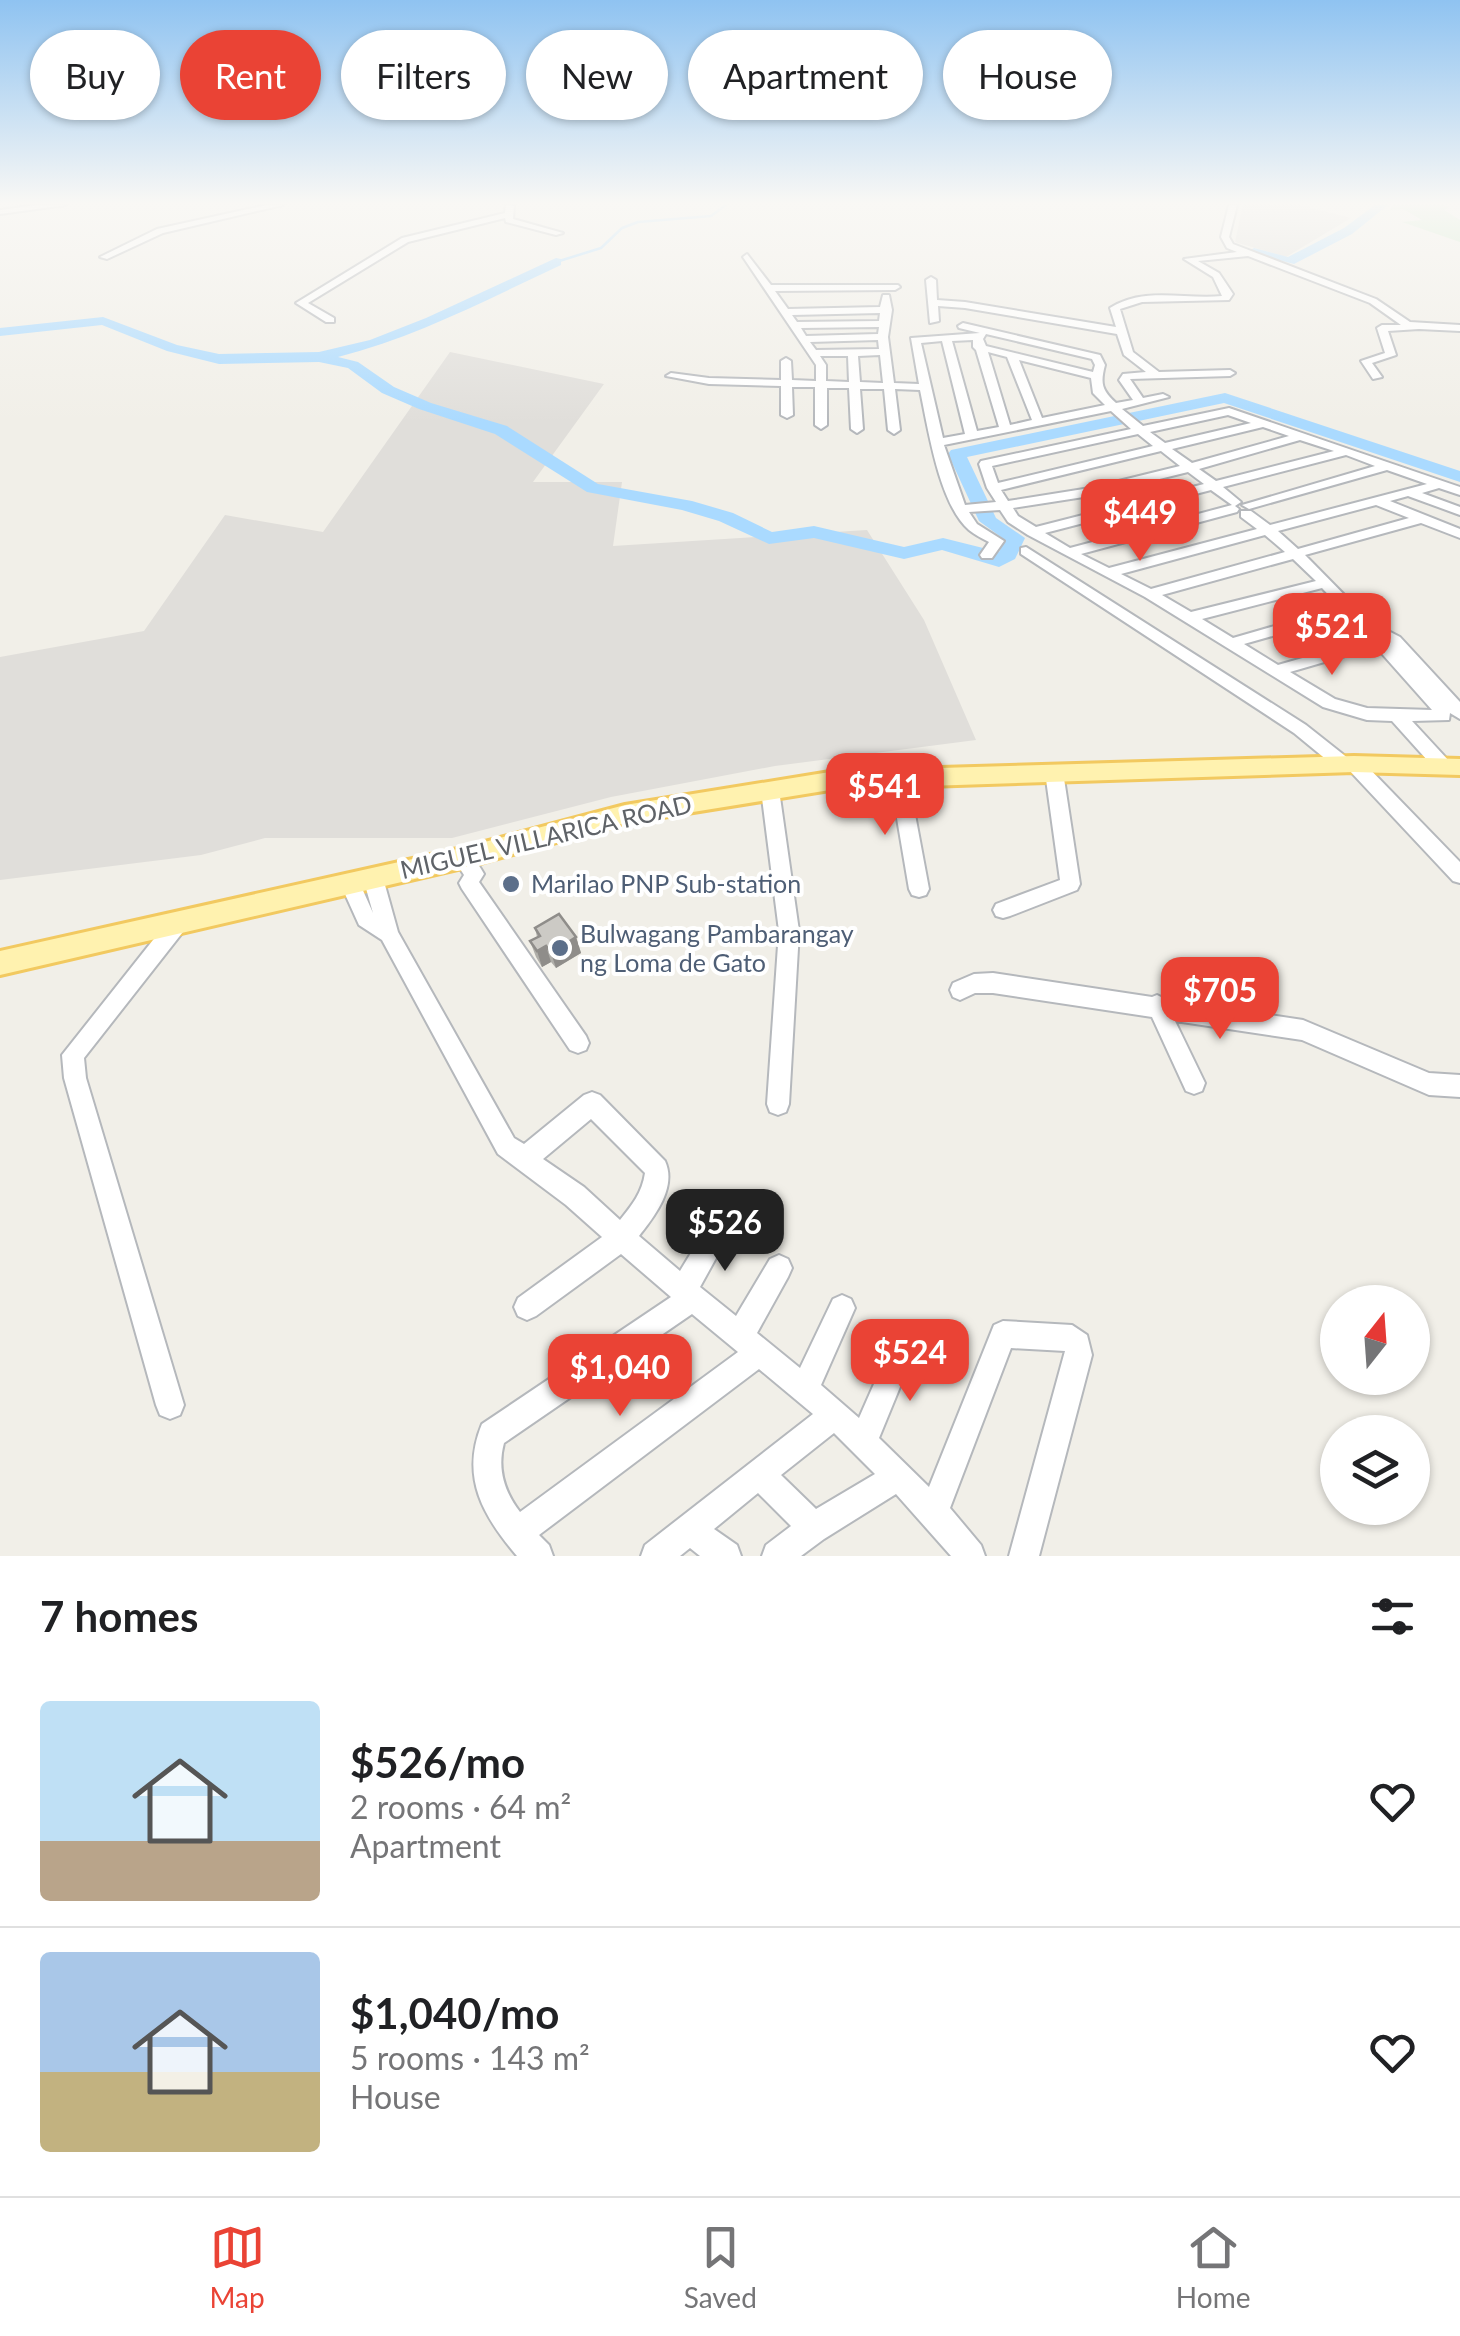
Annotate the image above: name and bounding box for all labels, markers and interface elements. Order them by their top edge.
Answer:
chip: Buy [30,30,160,120]
chip: Rent [180,30,321,120]
chip: Filters [341,30,506,120]
chip: New [526,30,668,120]
chip: Apartment [688,30,923,120]
chip: House [943,30,1112,120]
pin: $449 [1081,479,1199,564]
text: $449 [1103,492,1177,531]
pin: $521 [1273,593,1391,678]
text: $521 [1295,606,1369,645]
pin: $541 [826,753,944,838]
text: $541 [848,766,922,805]
street label: MIGUEL VILLARICA ROAD [397,788,694,884]
place label: Marilao PNP Sub-station [531,868,801,898]
marker: Marilao PNP Sub-station [500,873,522,895]
place label: Bulwagang Pambarangay ng Loma de Gato [580,918,854,977]
marker: Bulwagang Pambarangay ng Loma de Gato [549,937,571,959]
pin: $705 [1161,957,1279,1042]
text: $705 [1183,970,1257,1009]
pin: $526 [666,1189,784,1274]
text: $526 [688,1202,762,1241]
north arrow [1320,1285,1430,1395]
map controls [1320,1285,1430,1525]
pin: $524 [851,1319,969,1404]
text: $524 [873,1332,947,1371]
pin: $1,040 [539,1334,701,1419]
text: $1,040 [570,1347,670,1386]
button: layers [1320,1415,1430,1525]
icon: filters [1365,1589,1420,1644]
text: 7 homes [40,1591,198,1641]
text: $526/mo [350,1737,525,1787]
icon: home [120,1741,240,1861]
icon: heart [1365,1774,1420,1829]
text: 2 rooms · 64 m² [350,1787,571,1826]
text: Apartment [350,1826,501,1865]
text: $1,040/mo [350,1988,559,2038]
icon: home [120,1992,240,2112]
icon: heart [1365,2025,1420,2080]
text: 5 rooms · 143 m² [350,2038,590,2077]
text: House [350,2077,441,2116]
tab: Map [210,2220,265,2314]
tab: Saved [684,2220,757,2314]
tab: Home [1176,2220,1250,2314]

